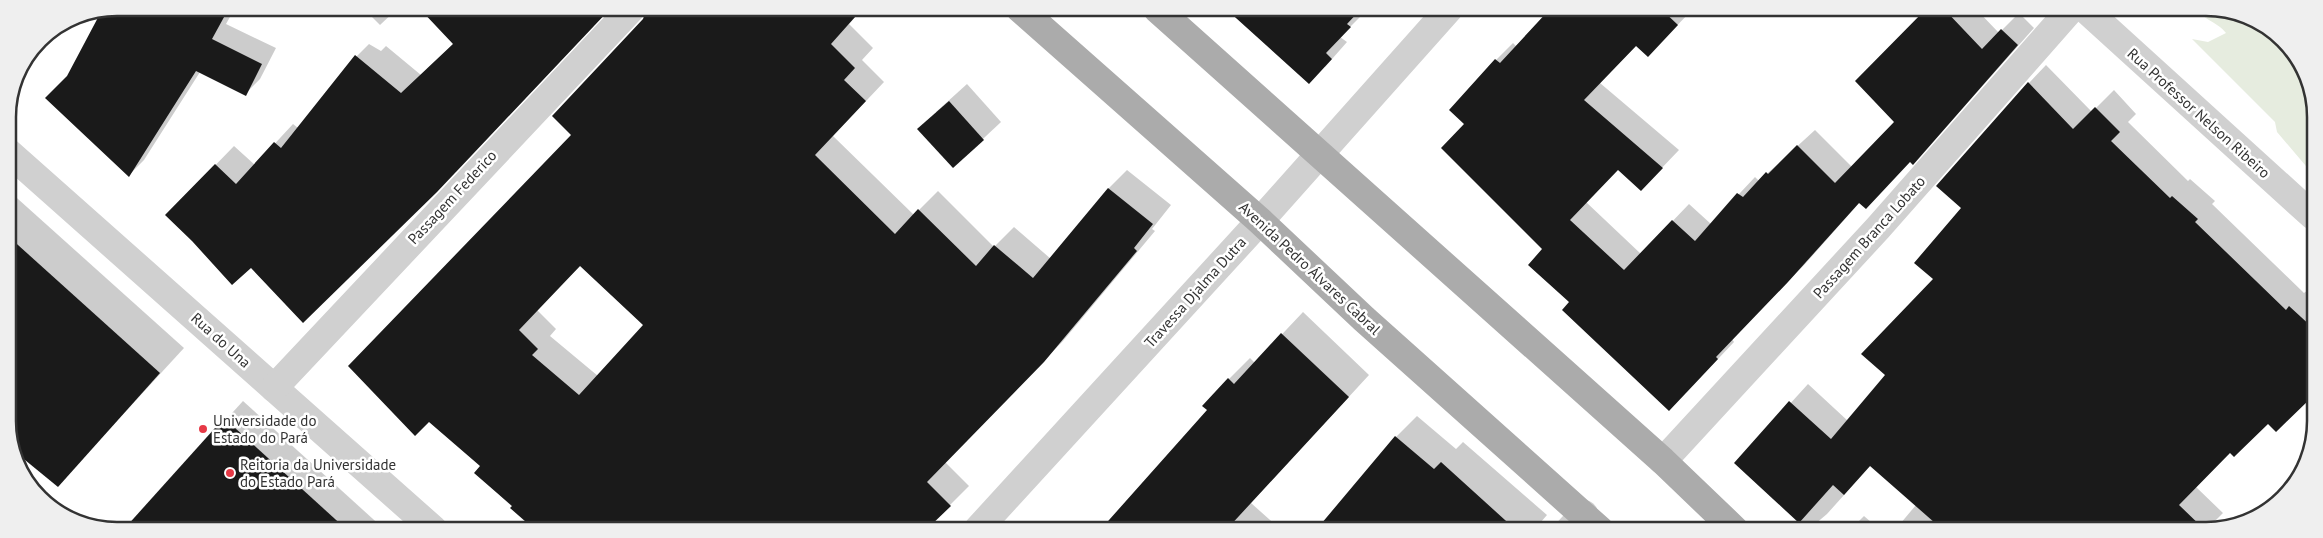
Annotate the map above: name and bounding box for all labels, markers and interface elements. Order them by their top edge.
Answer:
street label: Rua Professor Nelson Ribeiro [2124,44,2274,182]
street label: Passagem Federico [403,146,501,248]
street label: Passagem Branca Lobato [1809,172,1929,302]
street label: Avenida Pedro Álvares Cabral [1235,197,1385,339]
street label: Travessa Djalma Dutra [1140,233,1250,351]
street label: Rua do Una [187,308,255,372]
place label: Universidade do Estado do Pará [213,411,316,447]
marker: Universidade do Estado do Pará [197,423,209,435]
place label: Reitoria da Universidade do Estado Pará [240,455,396,491]
marker: Reitoria da Universidade do Estado Pará [224,467,236,479]

